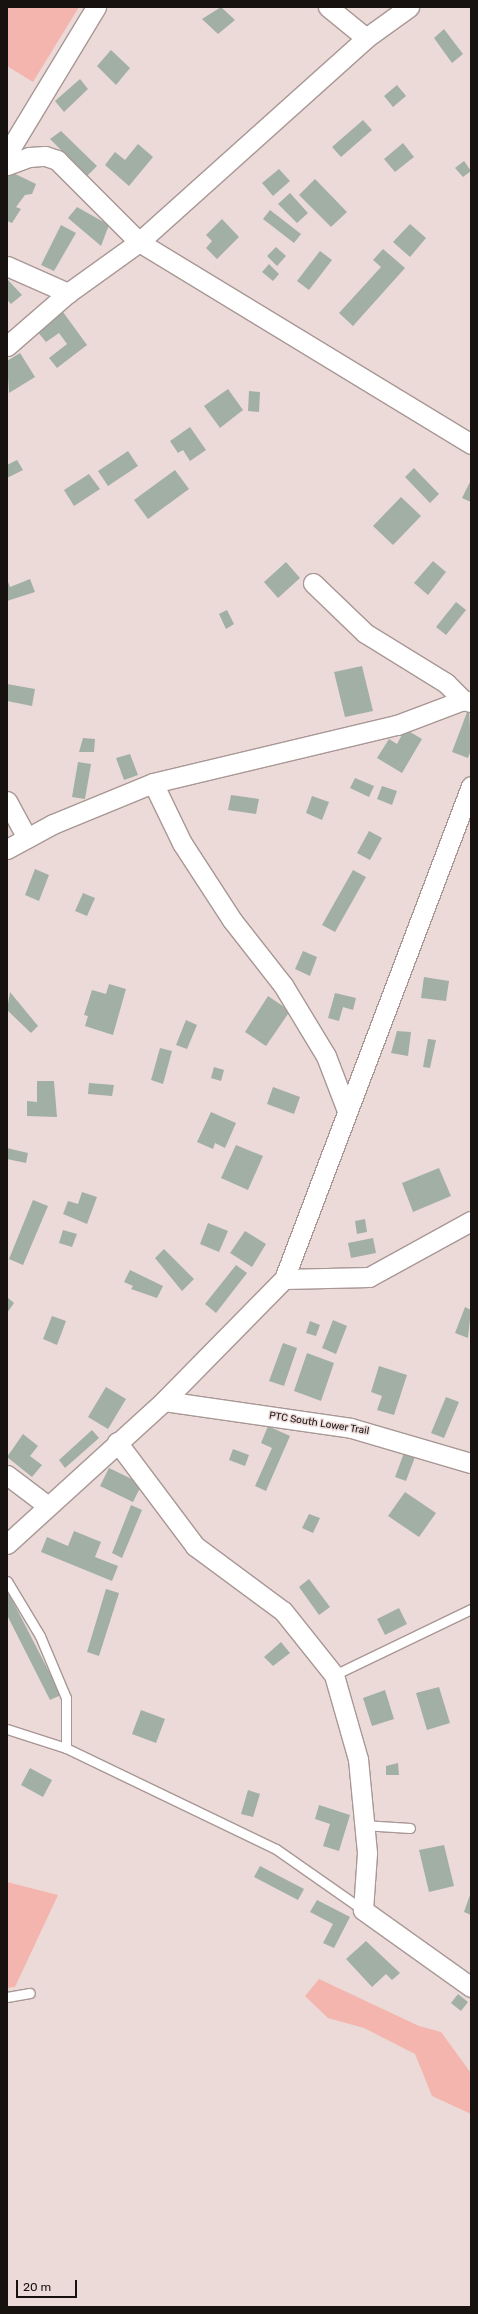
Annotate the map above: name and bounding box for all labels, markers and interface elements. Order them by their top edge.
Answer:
street label: PTC South Lower Trail [268,1410,370,1438]
scale bar [18,2272,79,2298]
text: 20 m [23,2280,51,2294]

